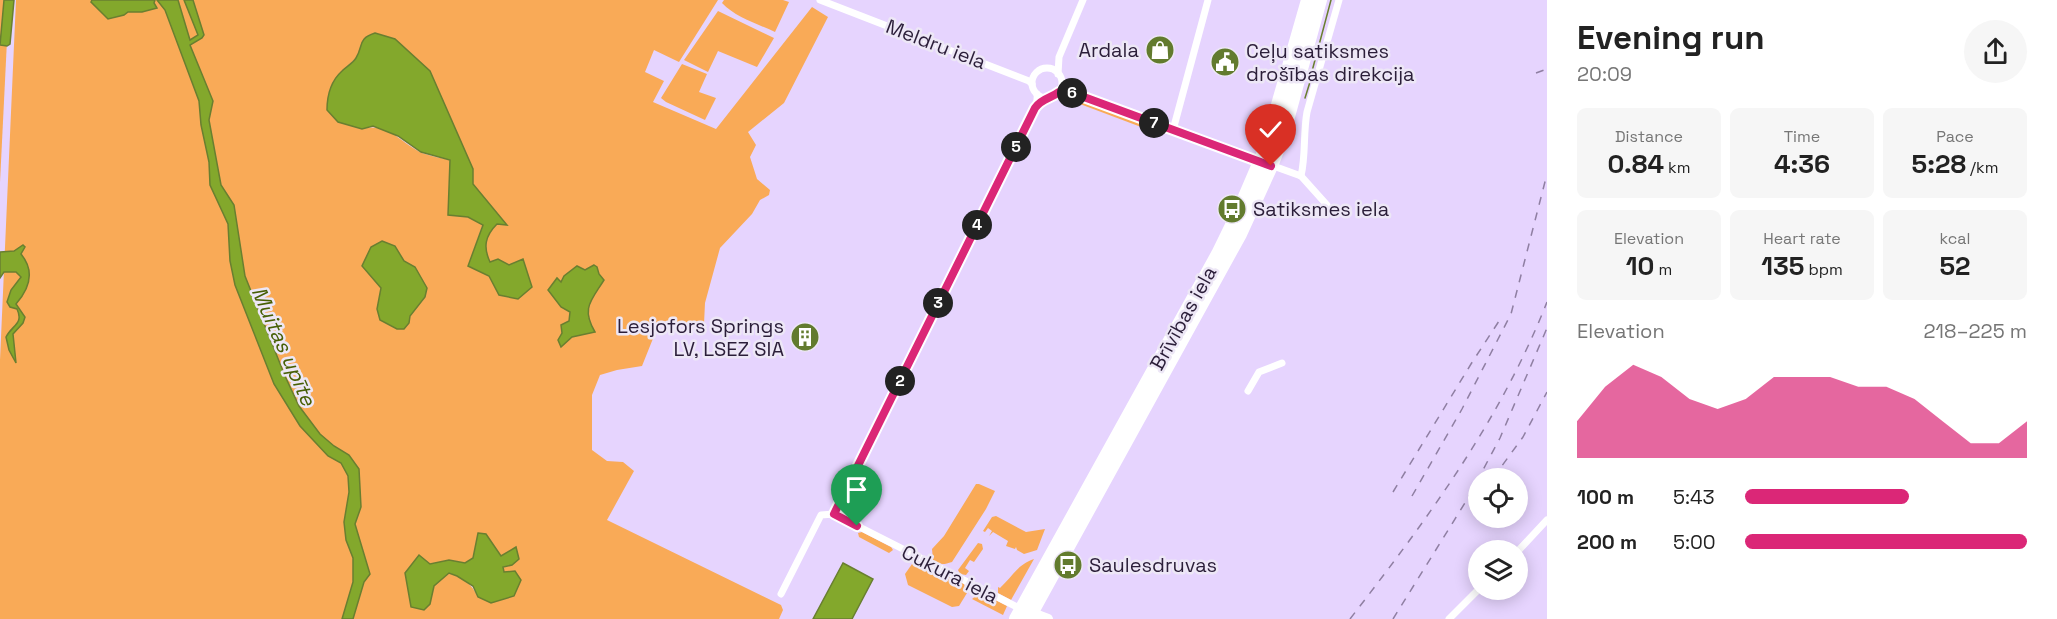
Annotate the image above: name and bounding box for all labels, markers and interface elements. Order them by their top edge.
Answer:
street label: Meldru iela [882,13,990,75]
text: Evening run [1577,17,1765,59]
button: share [1964,20,2027,83]
shop icon: Ardala [1144,34,1176,66]
place label: Ardala [1078,37,1139,63]
place label: Ceļu satiksmes drošības direkcija [1246,38,1415,87]
public building icon: Ceļu satiksmes drošības direkcija [1209,46,1241,78]
text: 20:09 [1577,61,1632,87]
pin: 6 [1057,78,1087,108]
text: 6 [1067,82,1077,103]
pin [1245,104,1296,166]
pin: 7 [1139,108,1169,138]
text: 7 [1150,112,1158,133]
icon: check [1254,113,1287,146]
text: Distance [1615,126,1683,147]
text: Time [1784,126,1820,147]
text: Pace [1936,126,1974,147]
pin: 5 [1001,132,1031,162]
text: 5 [1011,136,1021,157]
text: 0.84 [1608,147,1664,181]
text: 4:36 [1774,147,1830,181]
text: 5:28 [1912,147,1966,181]
text: km [1664,157,1690,178]
text: /km [1966,157,1998,178]
bus stop icon: Satiksmes iela [1216,193,1248,225]
place label: Satiksmes iela [1253,196,1389,222]
pin: 4 [962,210,992,240]
text: 4 [972,214,982,235]
text: Elevation [1614,228,1684,249]
text: Heart rate [1763,228,1841,249]
text: kcal [1940,228,1970,249]
text: 10 [1626,249,1654,283]
text: 135 [1761,249,1804,283]
text: 52 [1940,249,1970,283]
text: m [1654,259,1672,280]
text: bpm [1804,259,1843,280]
street label: Brīvības iela [1144,261,1222,375]
water label: Muitas upīte [246,282,323,411]
pin: 3 [923,288,953,318]
text: 3 [933,292,943,313]
place label: Lesjofors Springs LV, LSEZ SIA [617,313,784,362]
text: Elevation [1577,318,1665,344]
text: 218–225 m [1924,318,2027,344]
building icon: Lesjofors Springs LV, LSEZ SIA [789,321,821,353]
pin: 2 [885,366,915,396]
text: 2 [895,370,905,391]
pin [831,464,882,526]
map controls [1468,468,1528,600]
button: locate [1468,468,1528,528]
icon: arrive [840,473,873,506]
text: 100 m [1577,484,1634,510]
text: 5:43 [1673,484,1715,510]
text: 200 m [1577,529,1637,555]
text: 5:00 [1673,529,1716,555]
street label: Cukura iela [897,539,1003,609]
button: layers [1468,540,1528,600]
bus stop icon: Saulesdruvas [1052,549,1084,581]
place label: Saulesdruvas [1089,552,1217,578]

